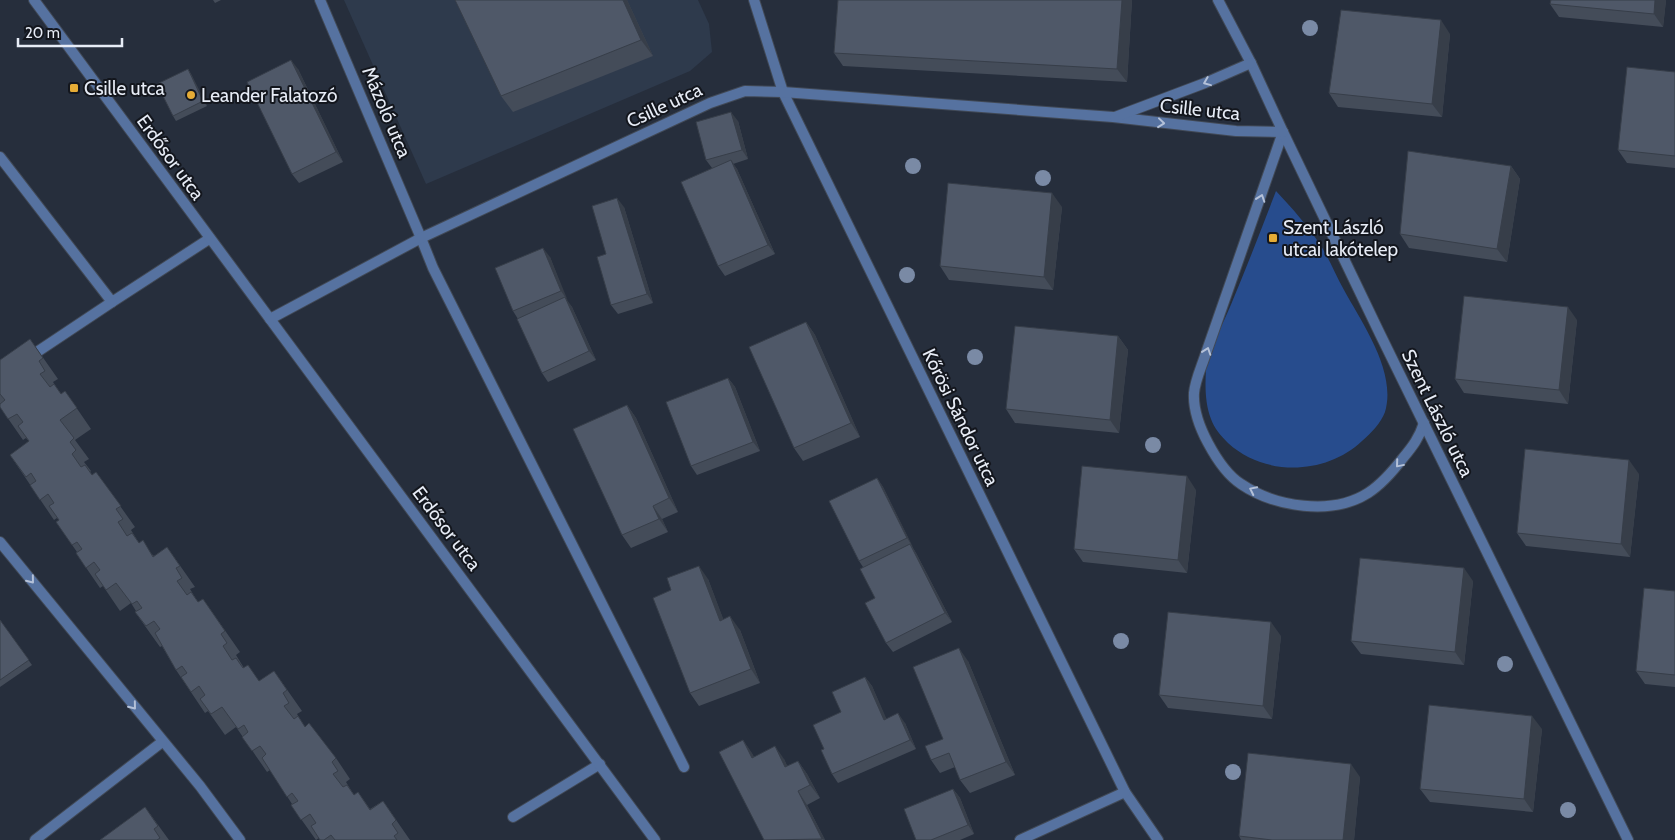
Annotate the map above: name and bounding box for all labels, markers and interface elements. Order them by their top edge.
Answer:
scale bar [18,15,121,47]
text: 20 m [25,24,60,42]
street label: Mázoló utca [357,63,416,161]
one-way arrow [1203,76,1211,86]
place label: Csille utca [84,77,165,100]
street label: Csille utca [623,78,706,133]
marker: Csille utca [68,82,80,94]
place label: Leander Falatozó [201,84,338,107]
marker: Leander Falatozó [185,89,197,101]
street label: Csille utca [1159,94,1241,125]
street label: Erdősor utca [132,110,209,204]
one-way arrow [1158,117,1166,128]
one-way arrow [1255,194,1265,203]
place label: Szent László utcai lakótelep [1283,216,1398,261]
marker: Szent László utcai lakótelep [1267,232,1279,244]
street label: Kőrösi Sándor utca [917,345,1004,490]
street label: Szent László utca [1397,346,1478,481]
one-way arrow [1201,347,1211,356]
one-way arrow [1395,458,1404,467]
street label: Erdősor utca [407,482,486,575]
one-way arrow [1249,486,1258,496]
one-way arrow [25,574,34,583]
one-way arrow [128,700,136,709]

